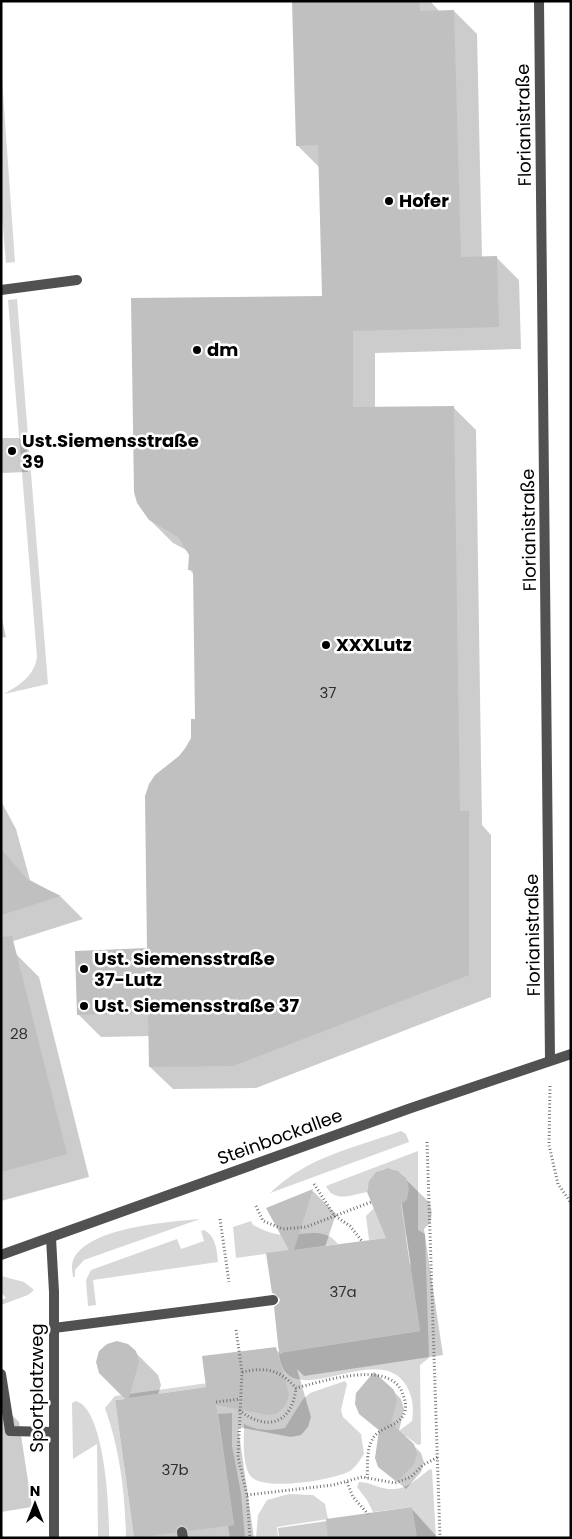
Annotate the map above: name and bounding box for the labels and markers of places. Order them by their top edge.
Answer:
place label: Hofer [399,188,449,213]
marker: Hofer [383,195,395,207]
place label: dm [207,337,238,362]
marker: dm [191,344,203,356]
place label: Ust.Siemensstraße 39 [22,428,199,474]
marker: Ust.Siemensstraße 39 [6,445,18,457]
place label: XXXLutz [336,632,412,657]
marker: XXXLutz [320,639,332,651]
place label: Ust. Siemensstraße 37-Lutz [94,946,275,992]
marker: Ust. Siemensstraße 37-Lutz [78,963,90,975]
place label: Ust. Siemensstraße 37 [94,993,299,1018]
marker: Ust. Siemensstraße 37 [78,1000,90,1012]

